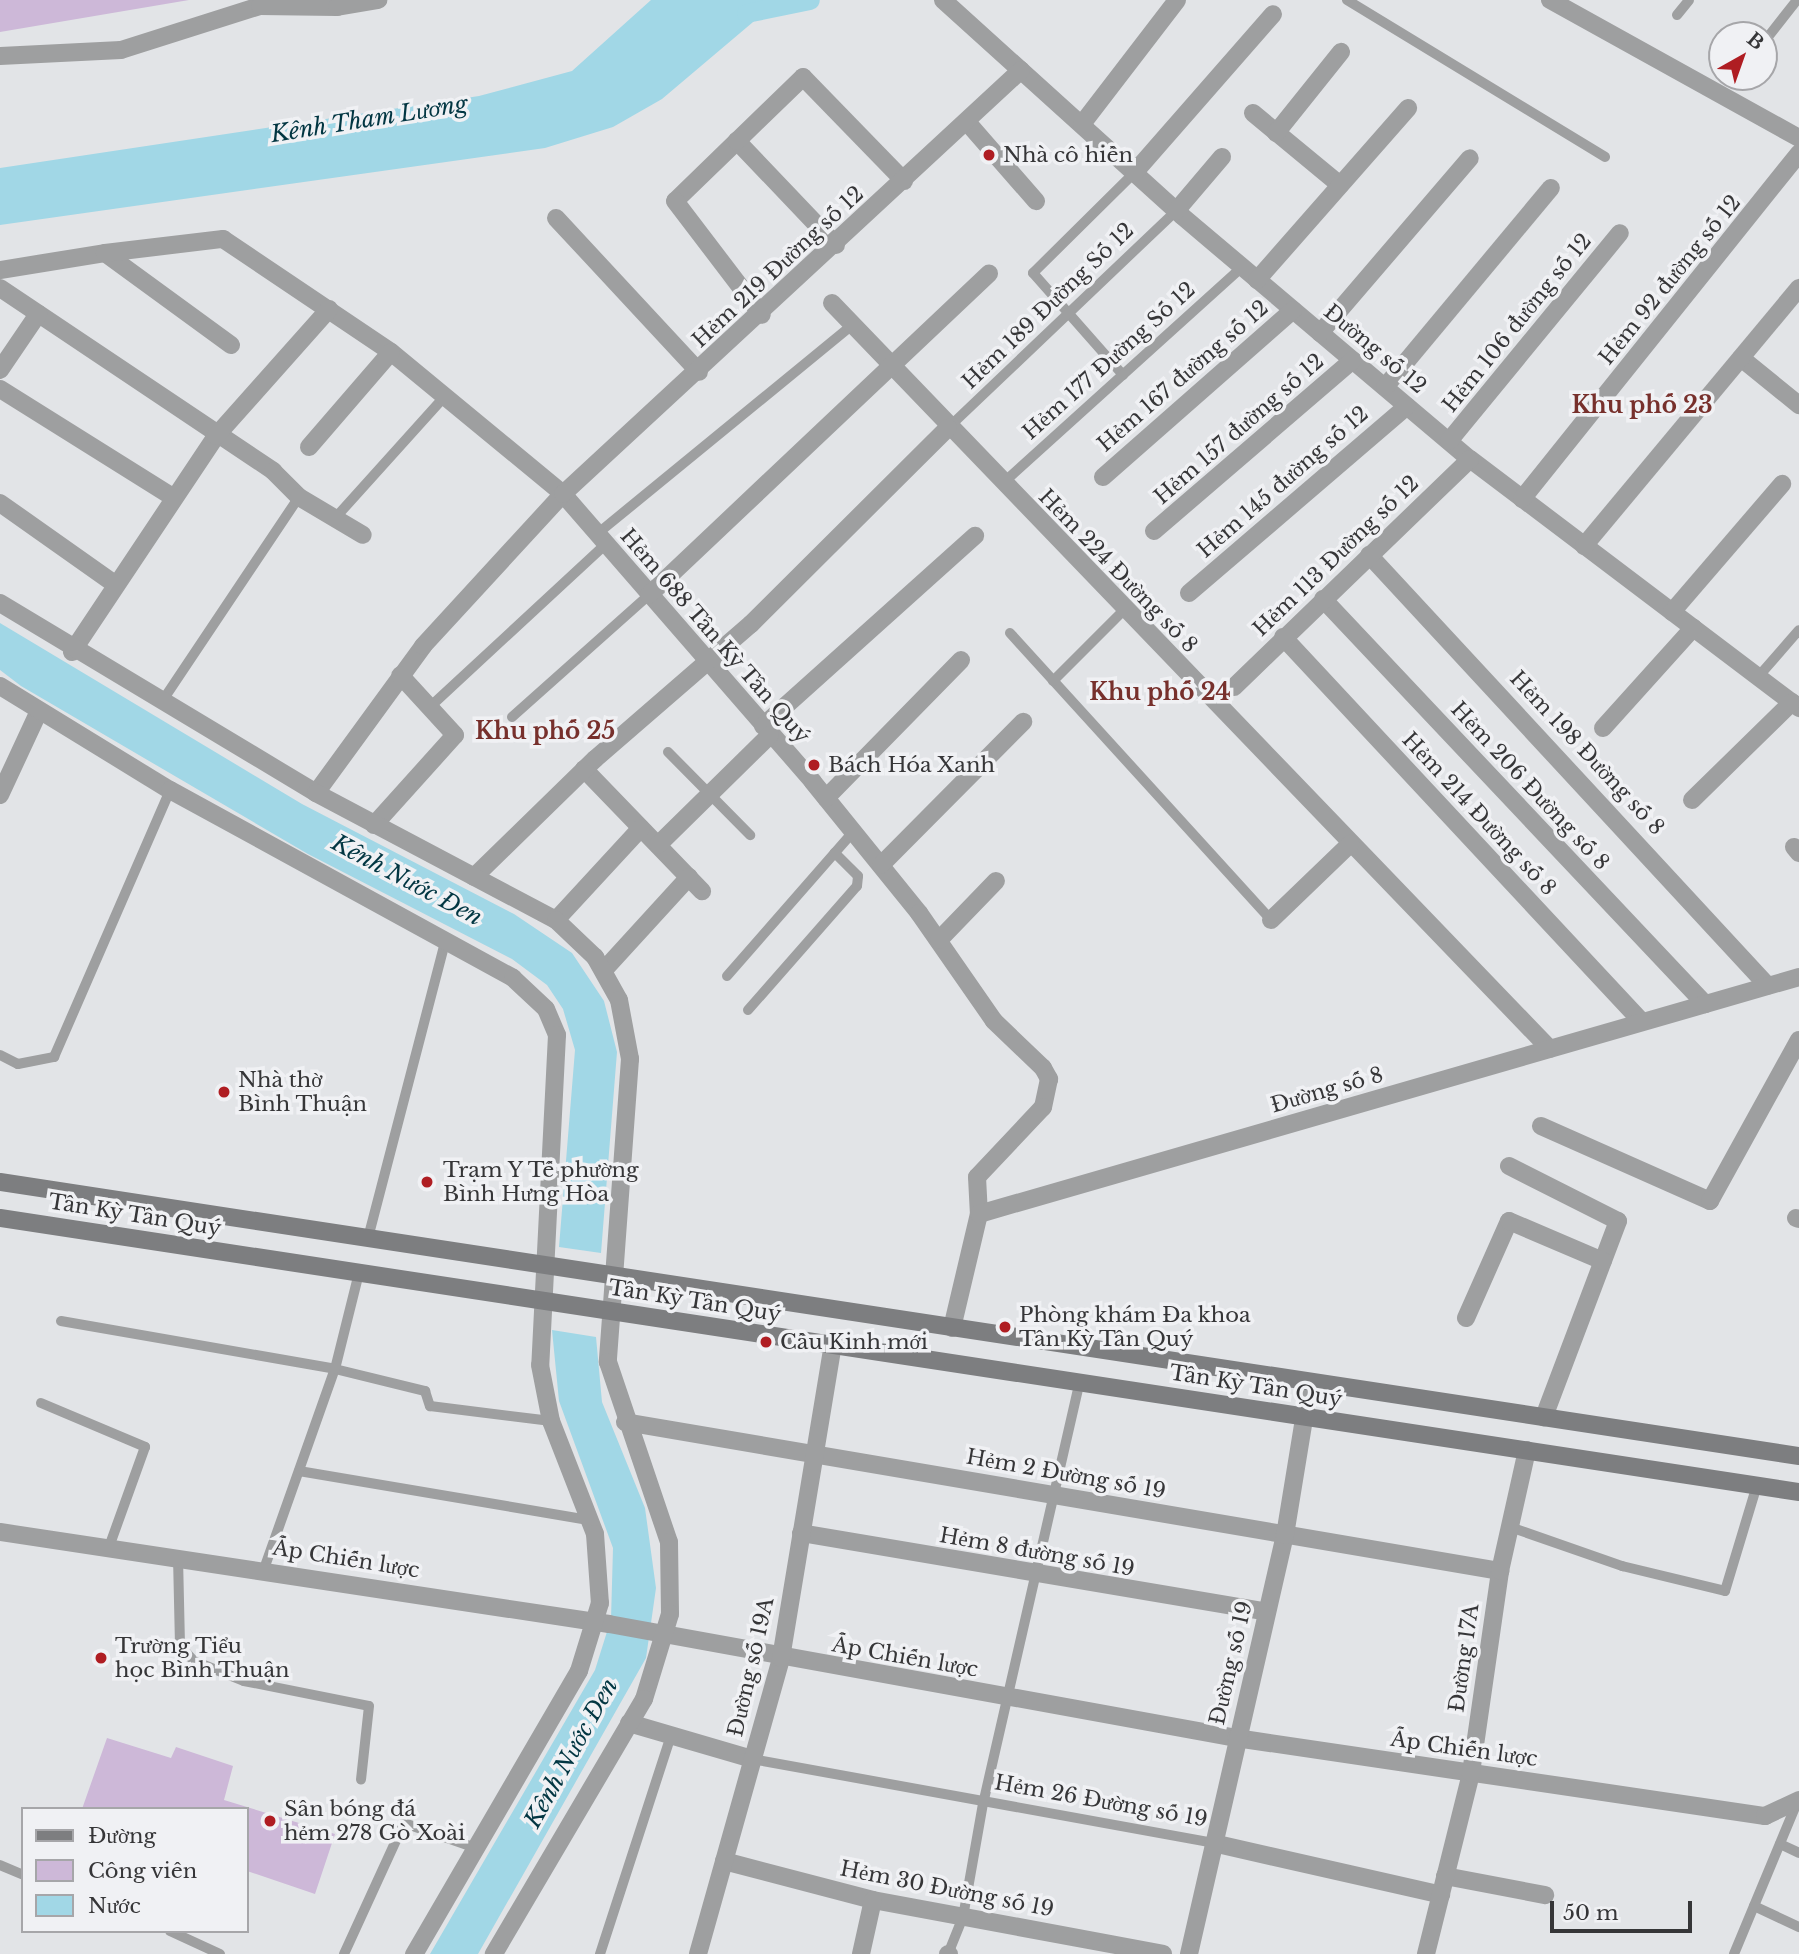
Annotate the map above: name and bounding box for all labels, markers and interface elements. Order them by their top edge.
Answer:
north arrow [1708,21,1778,91]
text: B [1742,27,1769,55]
water label: Kênh Tham Lương [268,90,470,148]
place label: Nhà cô hiền [1003,142,1133,168]
marker: Nhà cô hiền [981,147,997,163]
street label: Hẻm 219 Đường số 12 [687,181,869,353]
street label: Hẻm 92 đường số 12 [1594,190,1746,370]
street label: Hẻm 189 Đường Số 12 [957,218,1139,394]
street label: Hẻm 106 đường số 12 [1437,229,1597,417]
street label: Hẻm 177 Đường Số 12 [1018,277,1200,445]
street label: Hẻm 167 đường số 12 [1092,295,1274,457]
street label: Đường số 12 [1319,299,1431,399]
street label: Hẻm 157 đường số 12 [1149,348,1329,510]
district label: Khu phố 23 [1571,391,1713,419]
street label: Hẻm 145 đường số 12 [1192,401,1374,563]
street label: Hẻm 113 Đường số 12 [1248,470,1424,642]
street label: Hẻm 224 Đường số 8 [1033,484,1203,658]
street label: Hẻm 688 Tân Kỳ Tân Quý [614,523,816,749]
street label: Hẻm 198 Đường số 8 [1504,666,1670,840]
district label: Khu phố 24 [1089,678,1231,706]
street label: Hẻm 206 Đường số 8 [1445,697,1615,875]
district label: Khu phố 25 [475,717,615,745]
street label: Hẻm 214 Đường số 8 [1397,727,1561,901]
place label: Bách Hóa Xanh [828,752,995,778]
marker: Bách Hóa Xanh [806,757,822,773]
water label: Kênh Nước Đen [327,829,487,931]
street label: Đường số 8 [1268,1062,1386,1118]
place label: Nhà thờ Bình Thuận [238,1067,368,1117]
marker: Nhà thờ Bình Thuận [216,1084,232,1100]
place label: Trạm Y Tế phường Bình Hưng Hòa [443,1157,641,1207]
marker: Trạm Y Tế phường Bình Hưng Hòa [417,1172,437,1192]
street label: Tân Kỳ Tân Quý [46,1189,224,1241]
street label: Tân Kỳ Tân Quý [606,1275,784,1327]
place label: Phòng khám Đa khoa Tân Kỳ Tân Quý [1019,1302,1251,1352]
marker: Phòng khám Đa khoa Tân Kỳ Tân Quý [997,1319,1013,1335]
place label: Cầu Kinh mới [780,1329,928,1355]
marker: Cầu Kinh mới [758,1334,774,1350]
street label: Tân Kỳ Tân Quý [1167,1360,1345,1412]
street label: Hẻm 2 Đường số 19 [964,1444,1168,1504]
street label: Hẻm 8 đường số 19 [937,1522,1137,1582]
street label: Ấp Chiến lược [271,1535,421,1583]
street label: Đường số 19A [723,1595,779,1739]
street label: Đường số 19 [1205,1599,1257,1727]
street label: Đường 17A [1444,1602,1484,1714]
street label: Ấp Chiến lược [830,1632,980,1682]
place label: Trường Tiểu học Bình Thuận [115,1633,290,1683]
marker: Trường Tiểu học Bình Thuận [93,1650,109,1666]
water label: Kênh Nước Đen [518,1673,624,1833]
street label: Ấp Chiến lược [1389,1726,1539,1772]
street label: Hẻm 26 Đường số 19 [992,1770,1210,1832]
place label: Sân bóng đá hẻm 278 Gò Xoài [284,1796,465,1846]
legend [21,1807,248,1933]
marker: Sân bóng đá hẻm 278 Gò Xoài [262,1813,278,1829]
text: Đường [88,1823,156,1849]
street label: Hẻm 30 Đường số 19 [838,1856,1056,1922]
text: Công viên [88,1858,197,1884]
scale bar [1554,1888,1696,1932]
text: Nước [88,1893,141,1919]
text: 50 m [1563,1900,1618,1926]

